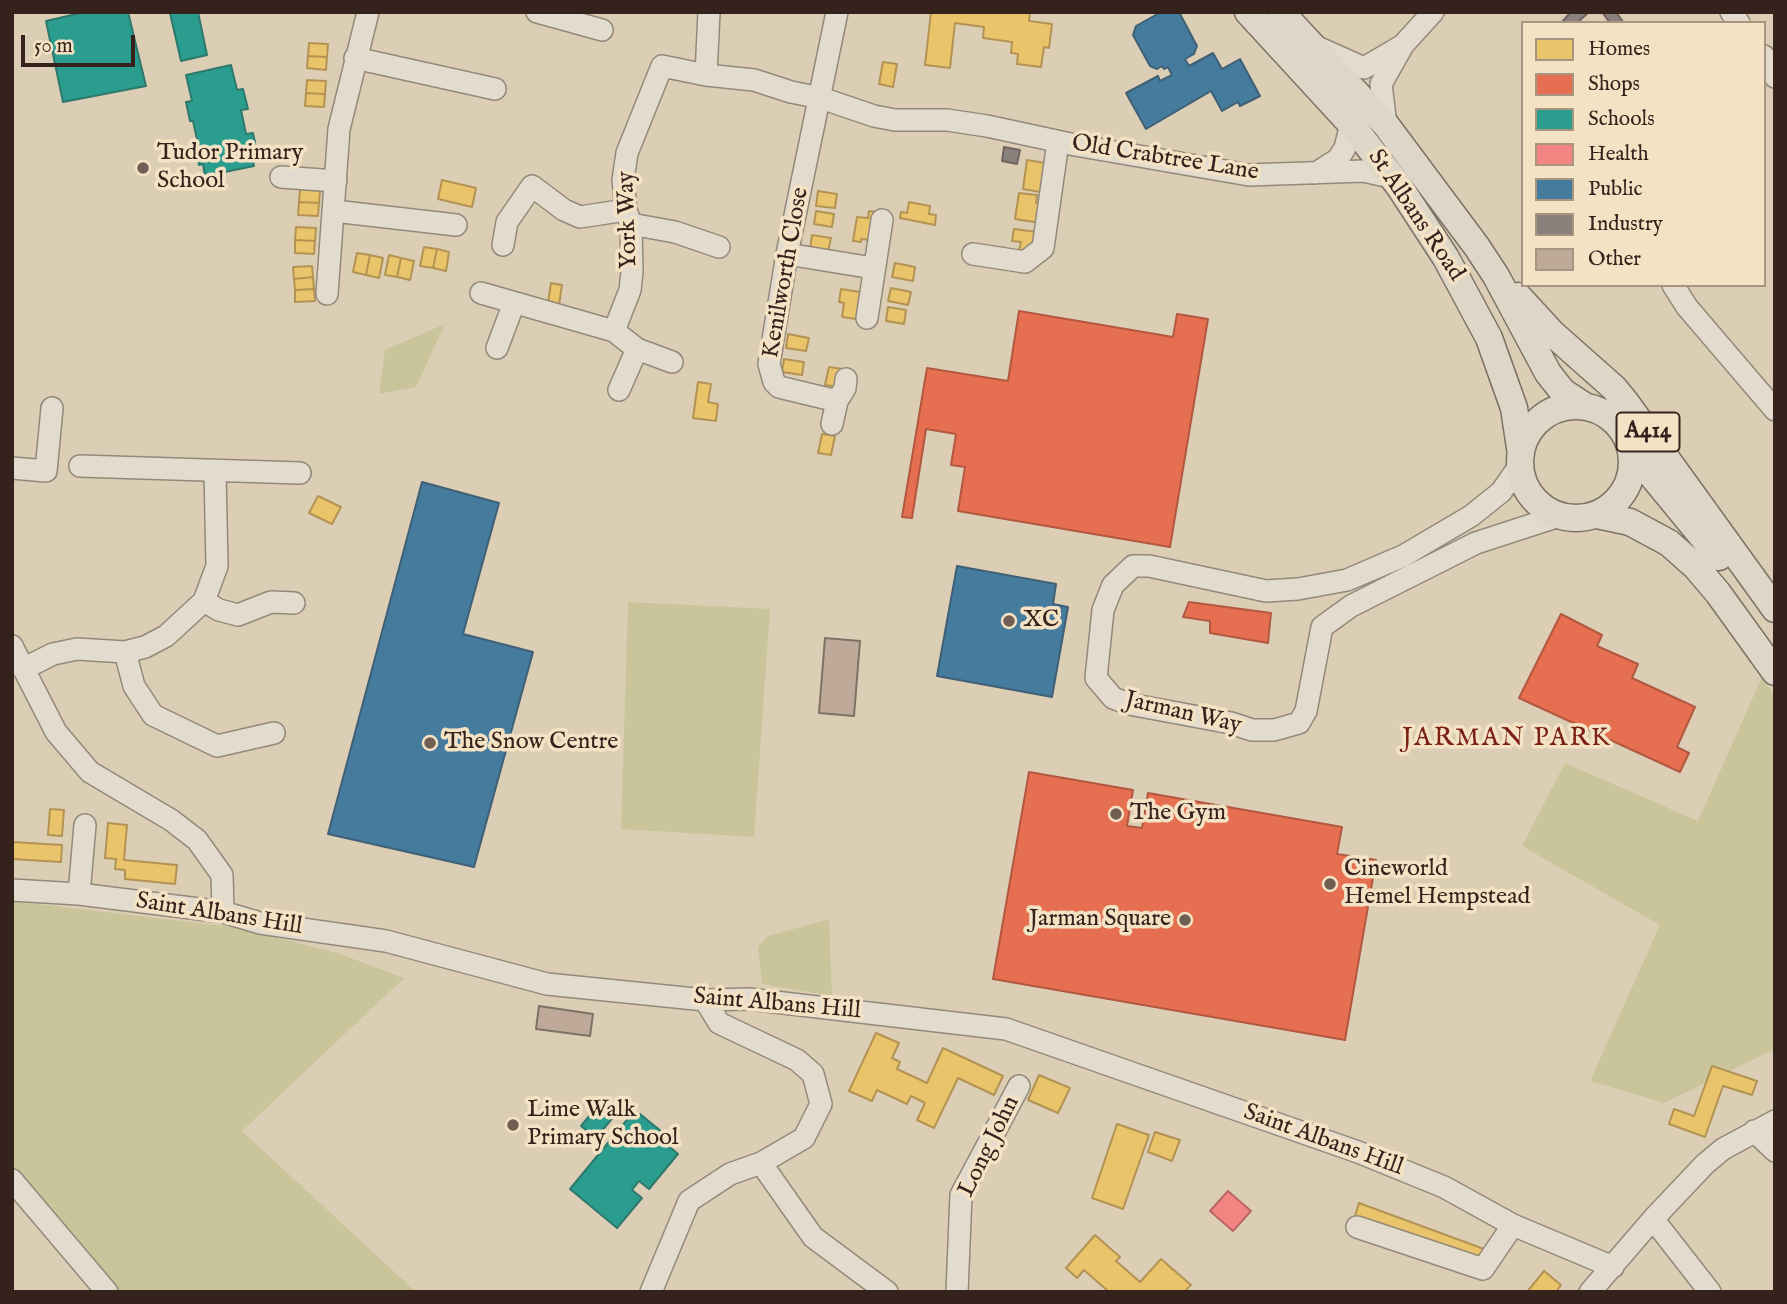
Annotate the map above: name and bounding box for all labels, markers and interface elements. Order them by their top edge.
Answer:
scale bar [24,21,138,65]
legend [1521,21,1766,287]
text: 50 m [34,33,73,60]
text: Homes [1588,36,1650,63]
text: Shops [1588,71,1640,98]
text: Schools [1588,106,1655,133]
street label: Old Crabtree Lane [1069,130,1261,188]
place label: Tudor Primary School [157,140,303,196]
text: Health [1588,141,1649,168]
street label: St Albans Road [1360,145,1470,287]
marker: Tudor Primary School [135,160,151,176]
street label: York Way [613,171,645,269]
text: Public [1588,176,1642,203]
street label: Kenilworth Close [758,185,816,361]
text: Industry [1588,211,1663,238]
text: Other [1588,246,1641,273]
road number: A414 [1616,412,1680,452]
place label: XC [1023,607,1059,635]
marker: XC [1001,613,1017,629]
street label: Jarman Way [1122,687,1244,741]
district label: JARMAN PARK [1403,724,1611,756]
place label: The Snow Centre [444,729,618,757]
marker: The Snow Centre [422,735,438,751]
place label: The Gym [1130,800,1226,828]
marker: The Gym [1108,806,1124,822]
place label: Cineworld Hemel Hempstead [1344,856,1530,912]
marker: Cineworld Hemel Hempstead [1322,876,1338,892]
street label: Saint Albans Hill [134,888,304,942]
place label: Jarman Square [1029,906,1171,934]
marker: Jarman Square [1177,912,1193,928]
street label: Saint Albans Hill [692,983,862,1027]
street label: Long John [953,1092,1027,1202]
place label: Lime Walk Primary School [527,1097,679,1153]
street label: Saint Albans Hill [1239,1099,1407,1183]
marker: Lime Walk Primary School [505,1117,521,1133]

